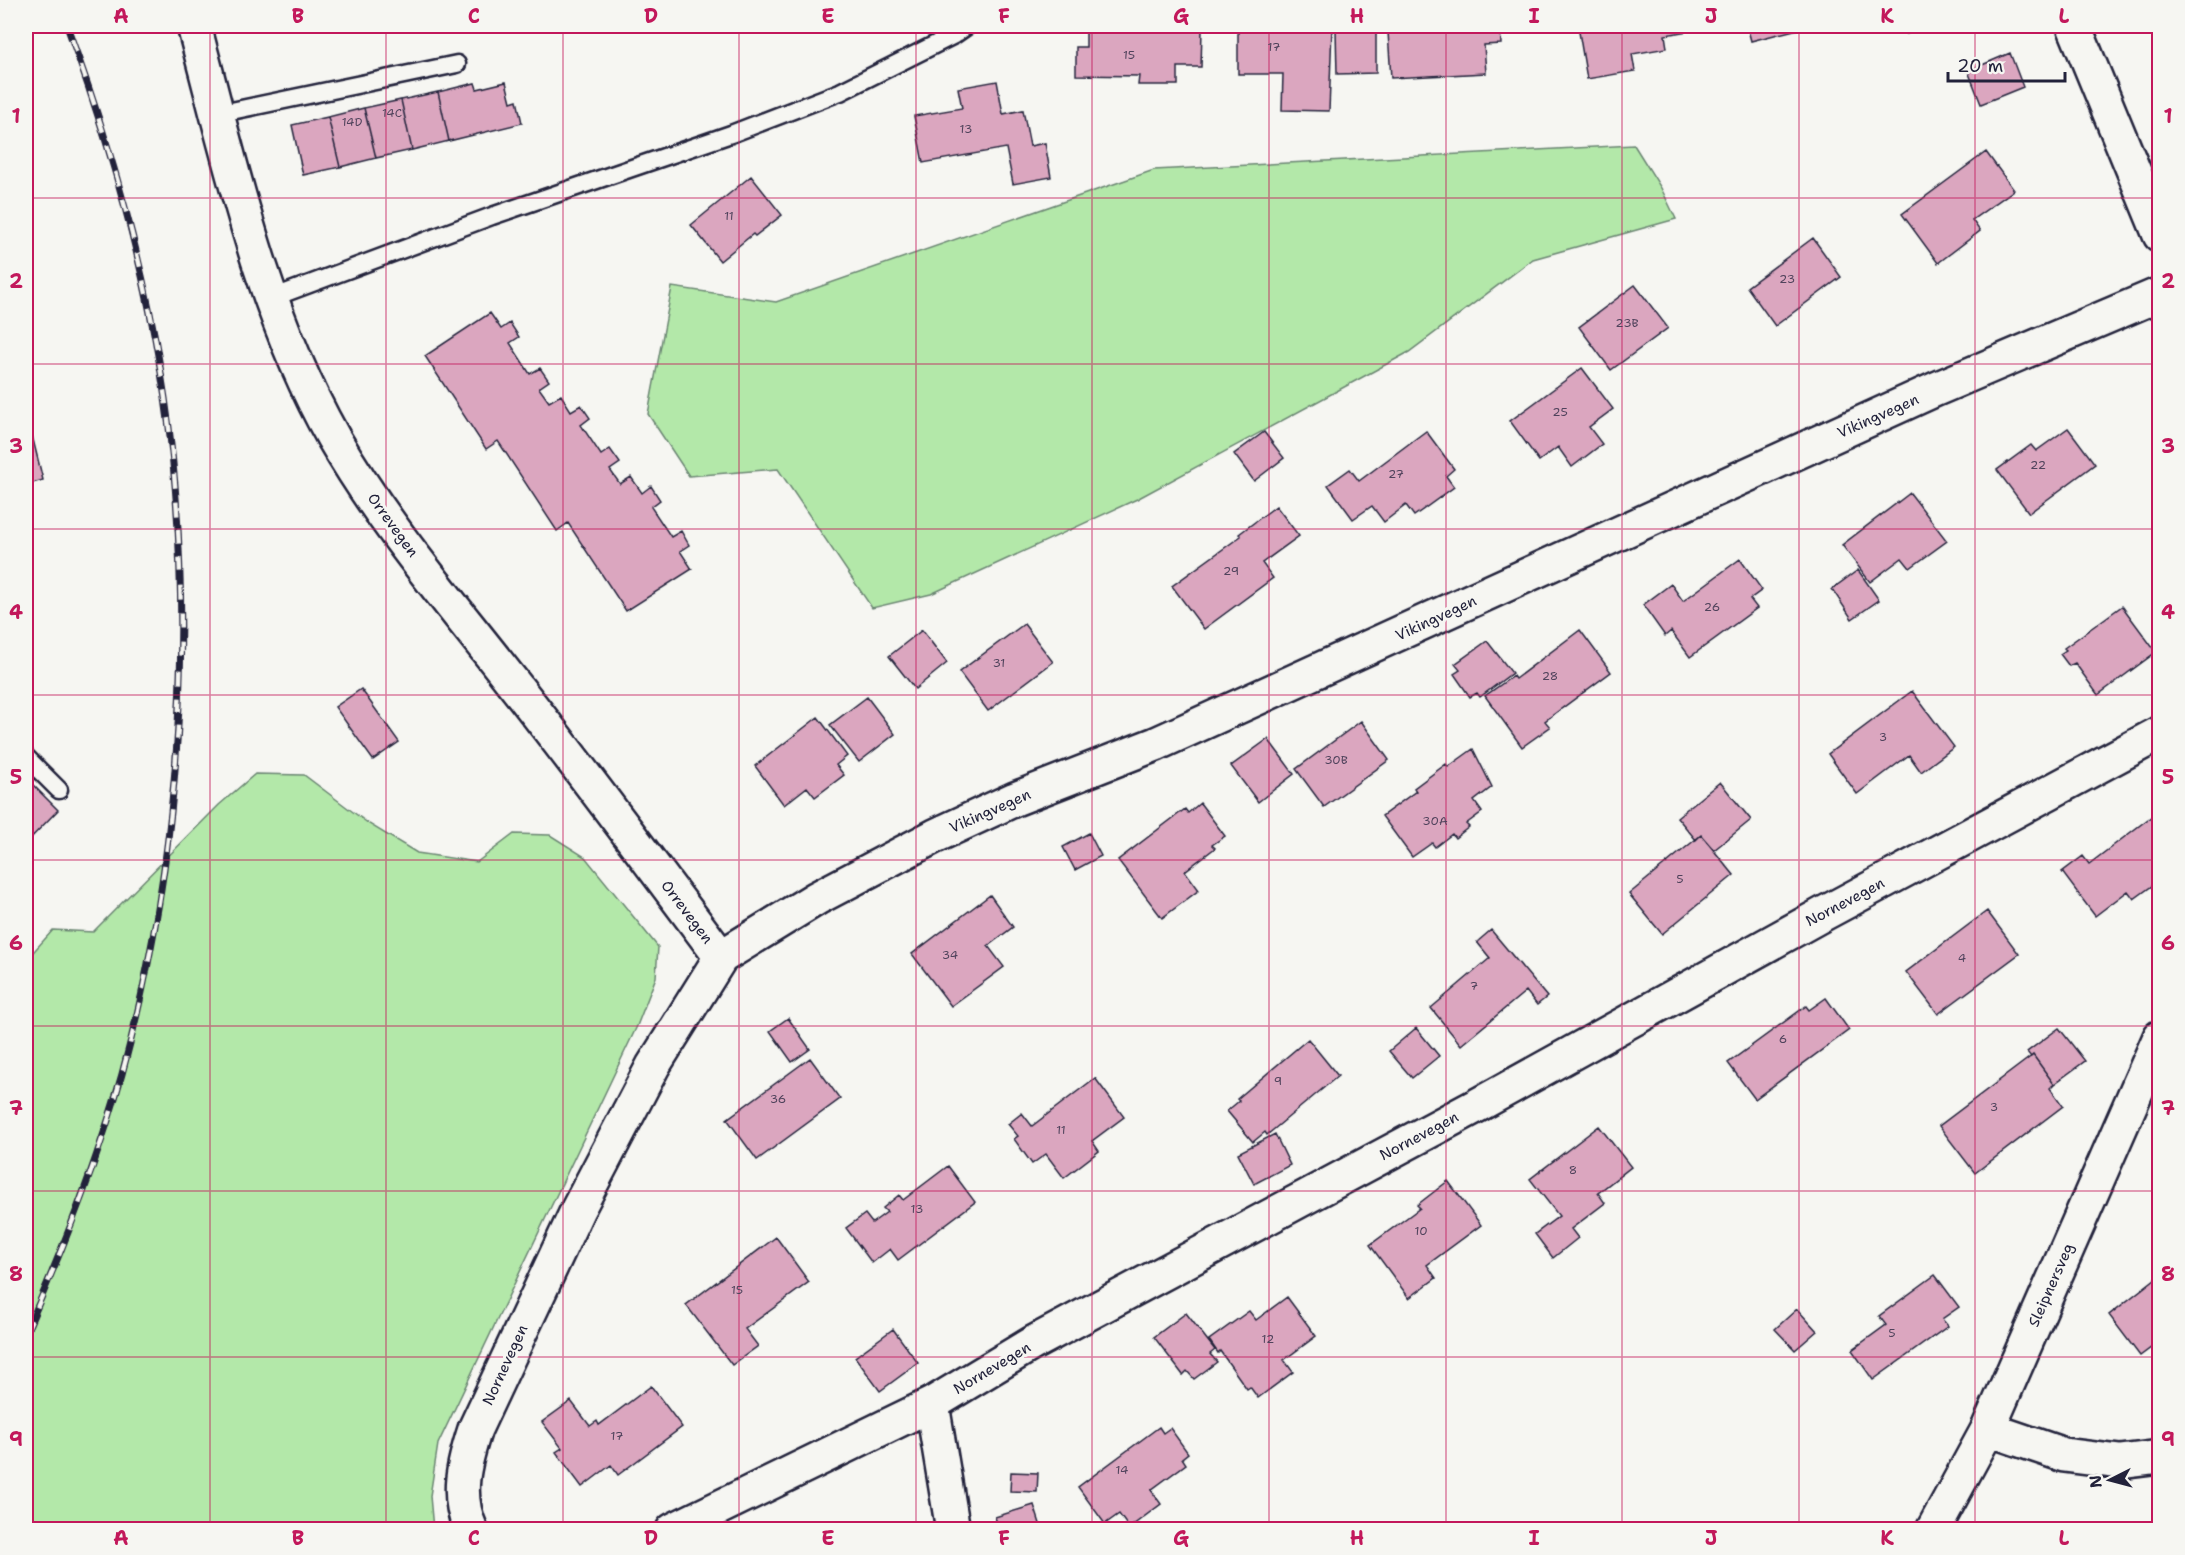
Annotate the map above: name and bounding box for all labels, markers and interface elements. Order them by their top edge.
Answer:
text: A [113,3,129,29]
text: B [292,3,304,29]
text: C [468,3,480,29]
text: D [644,3,658,29]
text: E [821,3,835,29]
text: F [998,3,1010,29]
text: G [1173,3,1189,29]
text: H [1350,3,1364,29]
text: I [1528,3,1540,29]
text: J [1705,3,1718,29]
text: K [1880,3,1894,29]
text: L [2059,3,2070,29]
house number: 17 [1268,39,1280,55]
scale bar [1948,45,2065,83]
house number: 15 [1123,47,1135,63]
text: 20 m [1957,54,2003,78]
text: 1 [11,103,21,129]
text: 1 [2163,103,2173,129]
house number: 14C [382,105,402,121]
house number: 14D [342,114,362,130]
house number: 13 [960,121,972,137]
house number: 11 [724,208,734,224]
text: 2 [9,268,23,294]
text: 2 [2161,268,2175,294]
house number: 23 [1779,271,1795,287]
house number: 23B [1615,315,1639,331]
street label: Vikingvegen [1834,389,1922,443]
house number: 25 [1552,404,1568,420]
text: 3 [9,433,23,459]
text: 3 [2161,433,2175,459]
house number: 22 [2030,457,2046,473]
house number: 27 [1388,466,1404,482]
street label: Orrevegen [363,489,423,561]
house number: 29 [1223,563,1239,579]
street label: Vikingvegen [1392,591,1480,645]
text: 4 [9,599,23,625]
house number: 26 [1704,599,1720,615]
text: 4 [2161,599,2175,625]
house number: 31 [993,655,1005,671]
house number: 28 [1542,668,1558,684]
house number: 3 [1879,729,1887,745]
house number: 30B [1324,752,1348,768]
text: 5 [10,764,22,790]
text: 5 [2162,764,2174,790]
street label: Vikingvegen [946,784,1034,838]
house number: 30A [1422,813,1448,829]
house number: 5 [1676,871,1684,887]
street label: Nornevegen [1802,873,1888,931]
street label: Orrevegen [657,876,717,948]
text: 6 [9,930,23,956]
text: 6 [2161,930,2175,956]
house number: 34 [942,947,958,963]
house number: 4 [1958,950,1966,966]
house number: 7 [1470,978,1478,994]
house number: 6 [1779,1031,1787,1047]
house number: 9 [1274,1073,1282,1089]
house number: 36 [770,1091,786,1107]
text: 7 [9,1095,23,1121]
text: 7 [2161,1095,2175,1121]
house number: 3 [1990,1099,1998,1115]
street label: Nornevegen [1376,1107,1462,1165]
house number: 11 [1056,1122,1066,1138]
house number: 8 [1569,1162,1577,1178]
house number: 13 [911,1201,923,1217]
house number: 10 [1414,1223,1428,1239]
street label: Sleipnersveg [2024,1240,2078,1330]
text: 8 [9,1261,23,1287]
text: 8 [2161,1261,2175,1287]
house number: 15 [731,1282,743,1298]
street label: Nornevegen [478,1321,532,1409]
house number: 5 [1888,1325,1896,1341]
house number: 12 [1262,1331,1274,1347]
street label: Nornevegen [950,1337,1034,1399]
text: 9 [9,1426,23,1452]
text: 9 [2161,1426,2175,1452]
house number: 17 [611,1428,623,1444]
north arrow [2080,1450,2140,1510]
house number: 14 [1116,1462,1128,1478]
text: N [2084,1474,2107,1489]
text: A [113,1525,129,1551]
text: B [292,1525,304,1551]
text: C [468,1525,480,1551]
text: D [644,1525,658,1551]
text: E [821,1525,835,1551]
text: F [998,1525,1010,1551]
text: G [1173,1525,1189,1551]
text: H [1350,1525,1364,1551]
text: I [1528,1525,1540,1551]
text: J [1705,1525,1718,1551]
text: K [1880,1525,1894,1551]
text: L [2059,1525,2070,1551]

